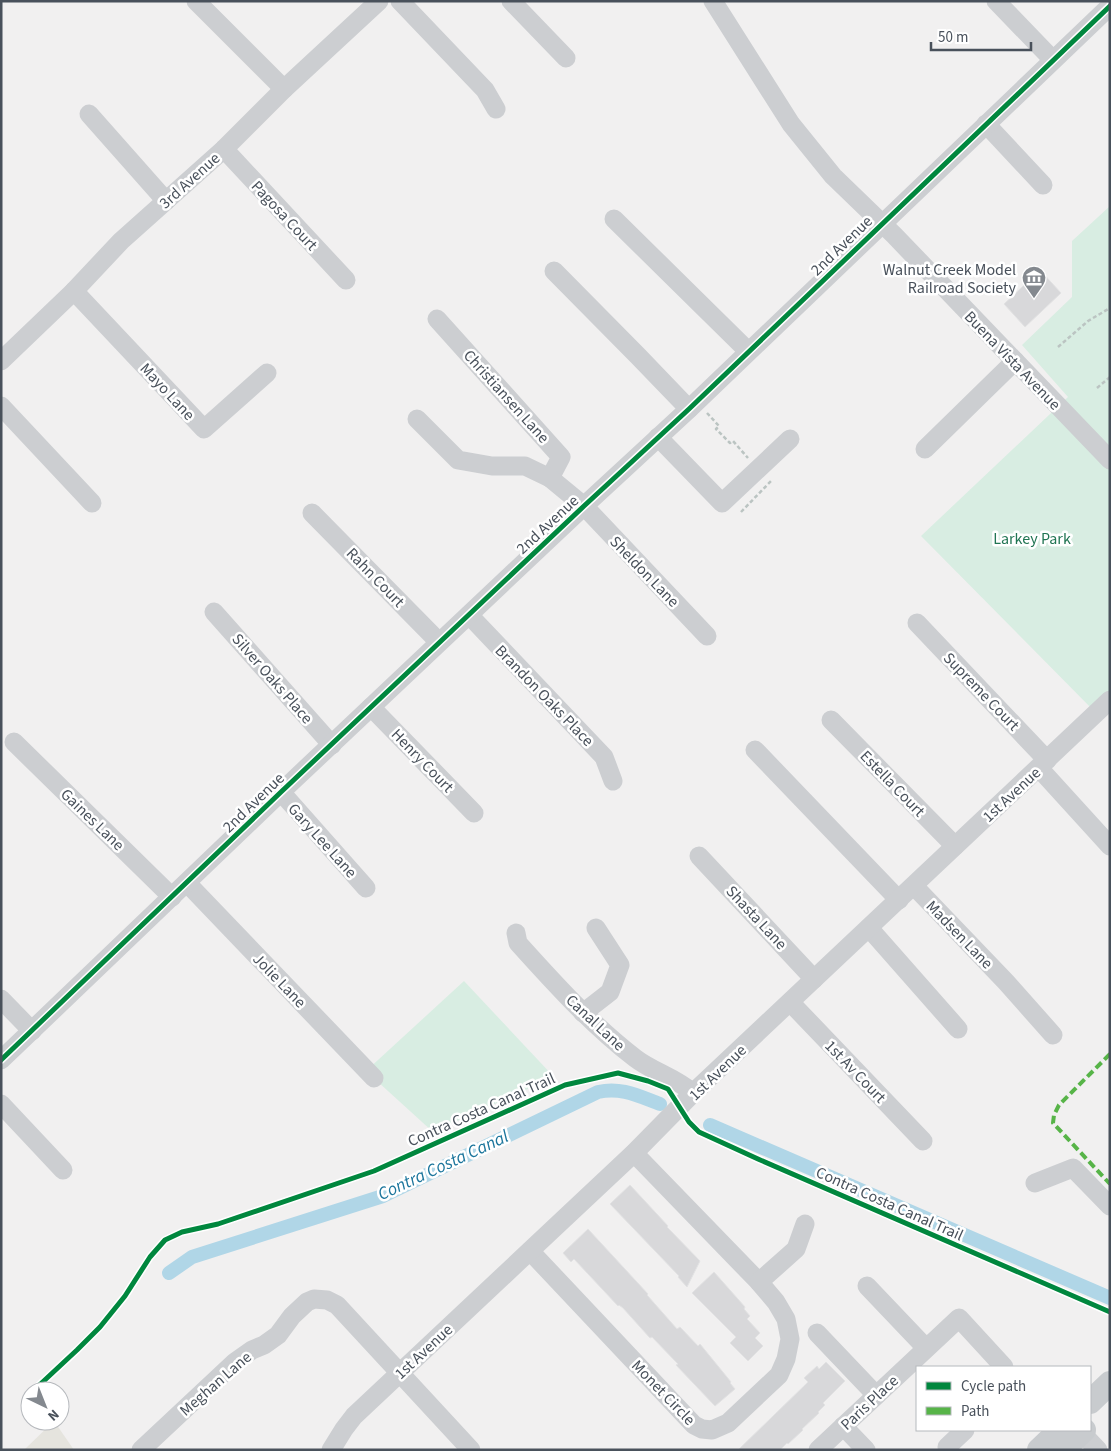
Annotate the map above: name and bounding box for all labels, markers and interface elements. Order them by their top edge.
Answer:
scale bar [931,20,1031,52]
text: 50 m [938,27,968,48]
street label: 3rd Avenue [155,148,225,214]
street label: Pagosa Court [246,176,323,256]
street label: 2nd Avenue [806,211,877,281]
place label: Walnut Creek Model Railroad Society [883,259,1017,299]
museum icon: Walnut Creek Model Railroad Society [1021,265,1047,299]
street label: Buena Vista Avenue [959,306,1065,415]
street label: Christiansen Lane [458,345,554,448]
street label: Mayo Lane [135,358,200,425]
street label: 2nd Avenue [512,490,584,559]
park label: Larkey Park [993,528,1071,550]
street label: Sheldon Lane [605,531,684,612]
street label: Rahn Court [341,543,410,613]
street label: Silver Oaks Place [227,629,318,729]
street label: Brandon Oaks Place [490,640,599,751]
street label: Supreme Court [938,648,1025,736]
street label: Henry Court [386,724,459,798]
street label: Estella Court [855,746,930,822]
street label: 1st Avenue [978,762,1046,827]
street label: 2nd Avenue [218,768,289,838]
street label: Gaines Lane [56,784,129,856]
street label: Gary Lee Lane [283,798,362,883]
street label: Shasta Lane [721,881,792,955]
street label: Madsen Lane [921,896,998,974]
street label: Jolie Lane [248,949,311,1013]
street label: Canal Lane [561,990,630,1056]
street label: 1st Av Court [820,1035,891,1108]
street label: 1st Avenue [684,1040,751,1106]
street label: Contra Costa Canal Trail [404,1067,559,1152]
water label: Contra Costa Canal [374,1124,513,1207]
street label: Contra Costa Canal Trail [812,1161,967,1246]
street label: 1st Avenue [390,1319,458,1384]
street label: Meghan Lane [175,1346,256,1421]
street label: Monet Circle [626,1355,700,1430]
legend [916,1366,1091,1431]
street label: Paris Place [836,1370,904,1435]
text: Cycle path [961,1376,1026,1397]
north arrow [20,1381,70,1431]
text: Path [961,1401,989,1422]
text: N [43,1404,63,1425]

